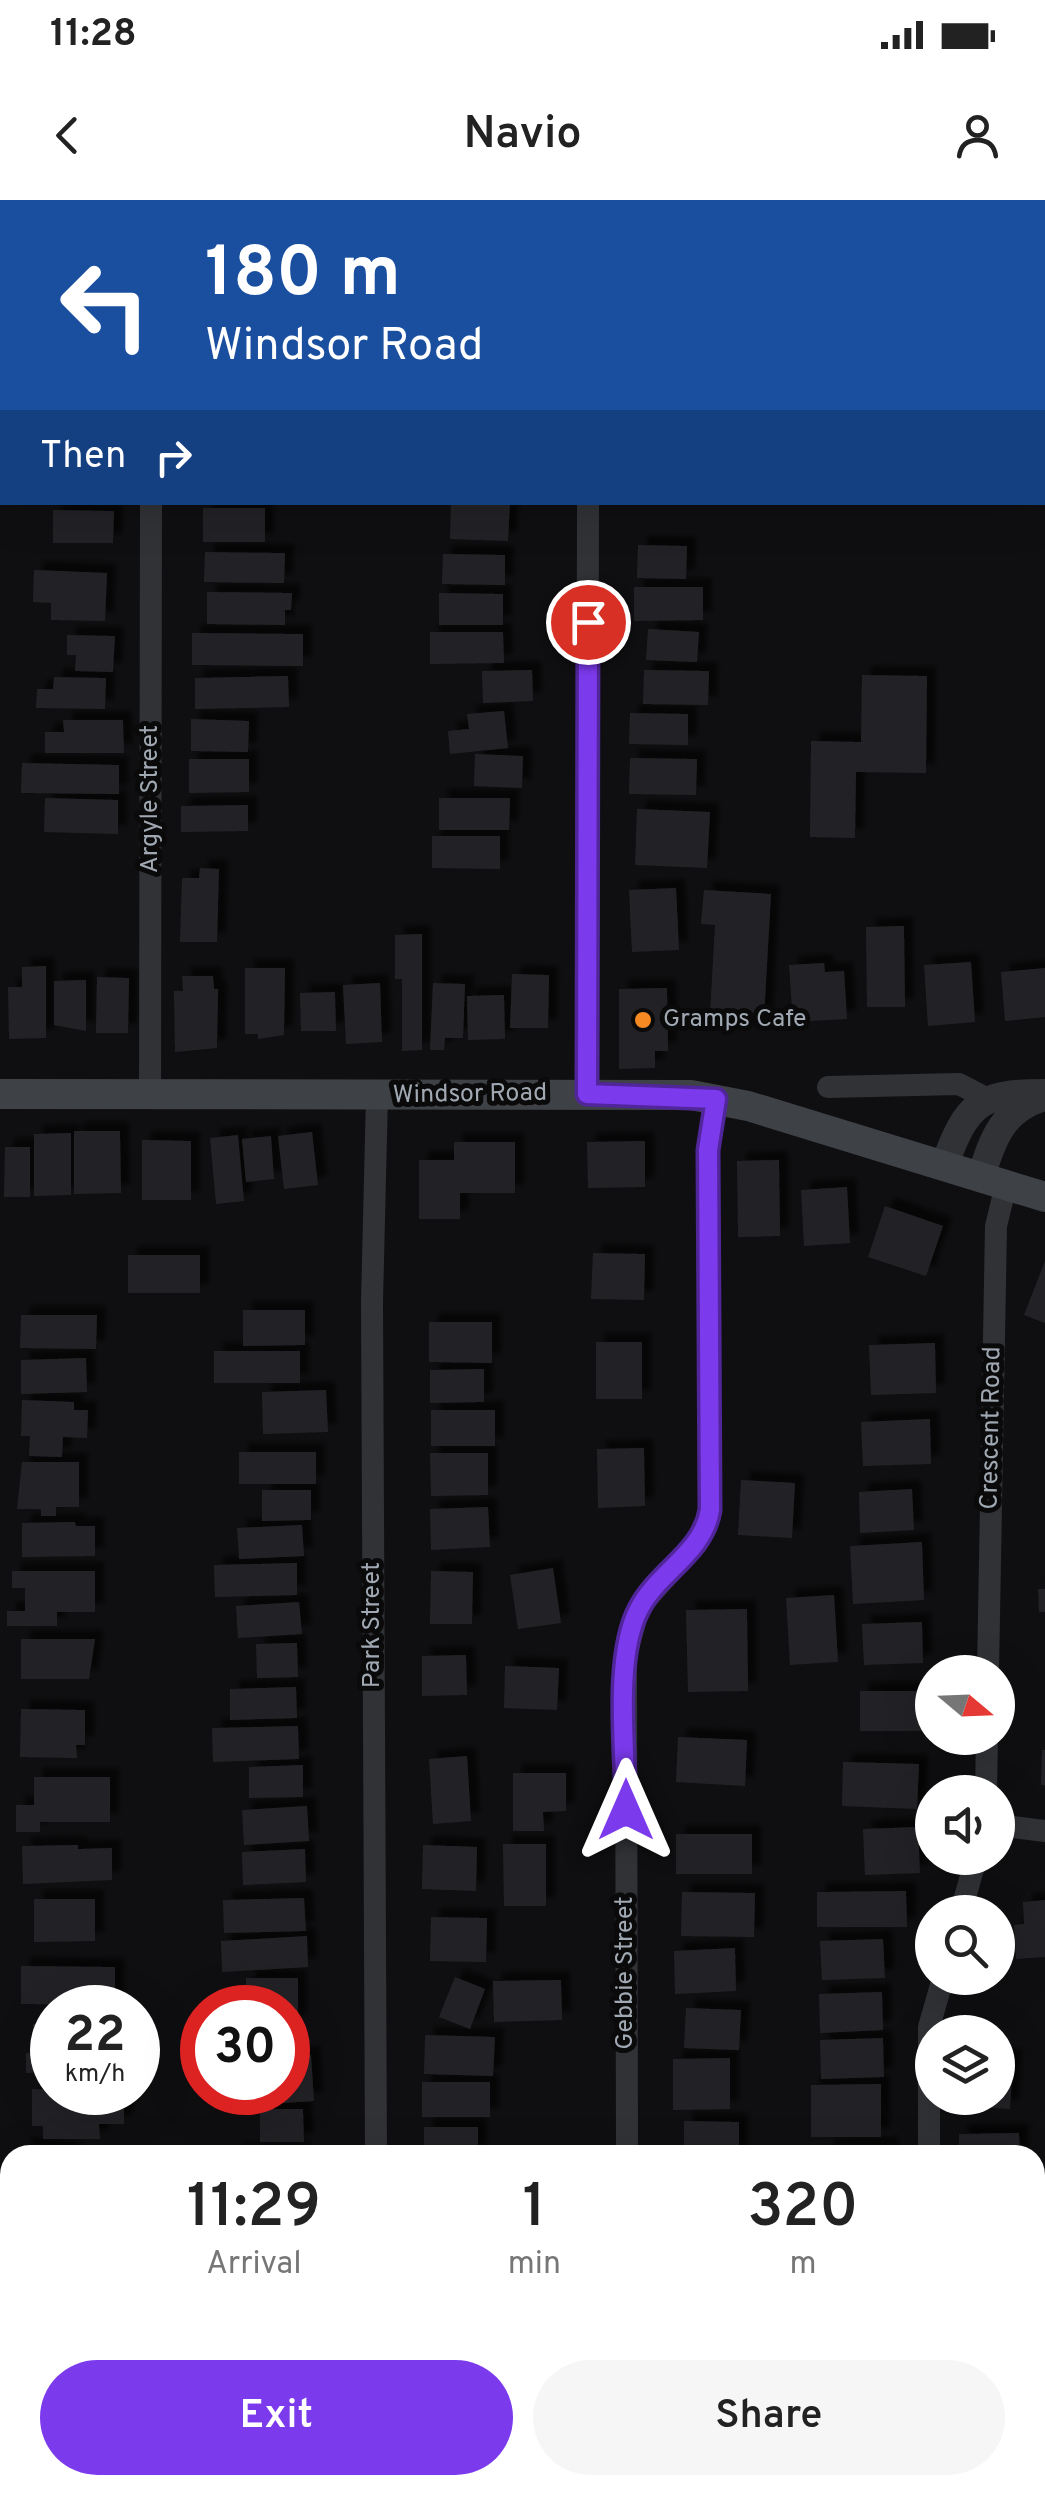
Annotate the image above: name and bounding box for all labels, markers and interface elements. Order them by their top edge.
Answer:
text: 11:28 [50,11,137,60]
text: Navio [463,107,582,164]
icon: back [40,108,95,163]
icon: person [950,108,1005,163]
text: 180 m [205,232,401,321]
icon: left [40,240,170,370]
text: Windsor Road [205,319,483,376]
icon: right [146,430,201,485]
text: Then [40,433,126,482]
pin [546,580,631,665]
icon: arrive [561,595,616,650]
street label: Argyle Street [135,725,167,873]
place label: Gramps Cafe [663,1004,806,1036]
marker: Gramps Cafe [632,1009,654,1031]
street label: Windsor Road [392,1078,548,1112]
street label: Crescent Road [975,1346,1009,1510]
street label: Park Street [357,1562,389,1688]
north arrow [915,1655,1015,1755]
map controls [915,1655,1015,2115]
position arrow [574,1758,678,1862]
button: sound [915,1775,1015,1875]
button: search [915,1895,1015,1995]
street label: Gebbie Street [610,1896,642,2050]
speed limit sign: 30 [180,1985,310,2115]
text: 22 [64,2006,126,2069]
button: layers [915,2015,1015,2115]
text: km/h [65,2059,125,2091]
text: 11:29 [187,2172,321,2248]
text: 1 [523,2172,546,2248]
text: 320 [748,2172,858,2248]
text: Arrival [206,2245,302,2285]
text: min [508,2245,561,2285]
text: m [789,2245,817,2285]
button: Exit [40,2360,513,2475]
button: Share [533,2360,1005,2475]

